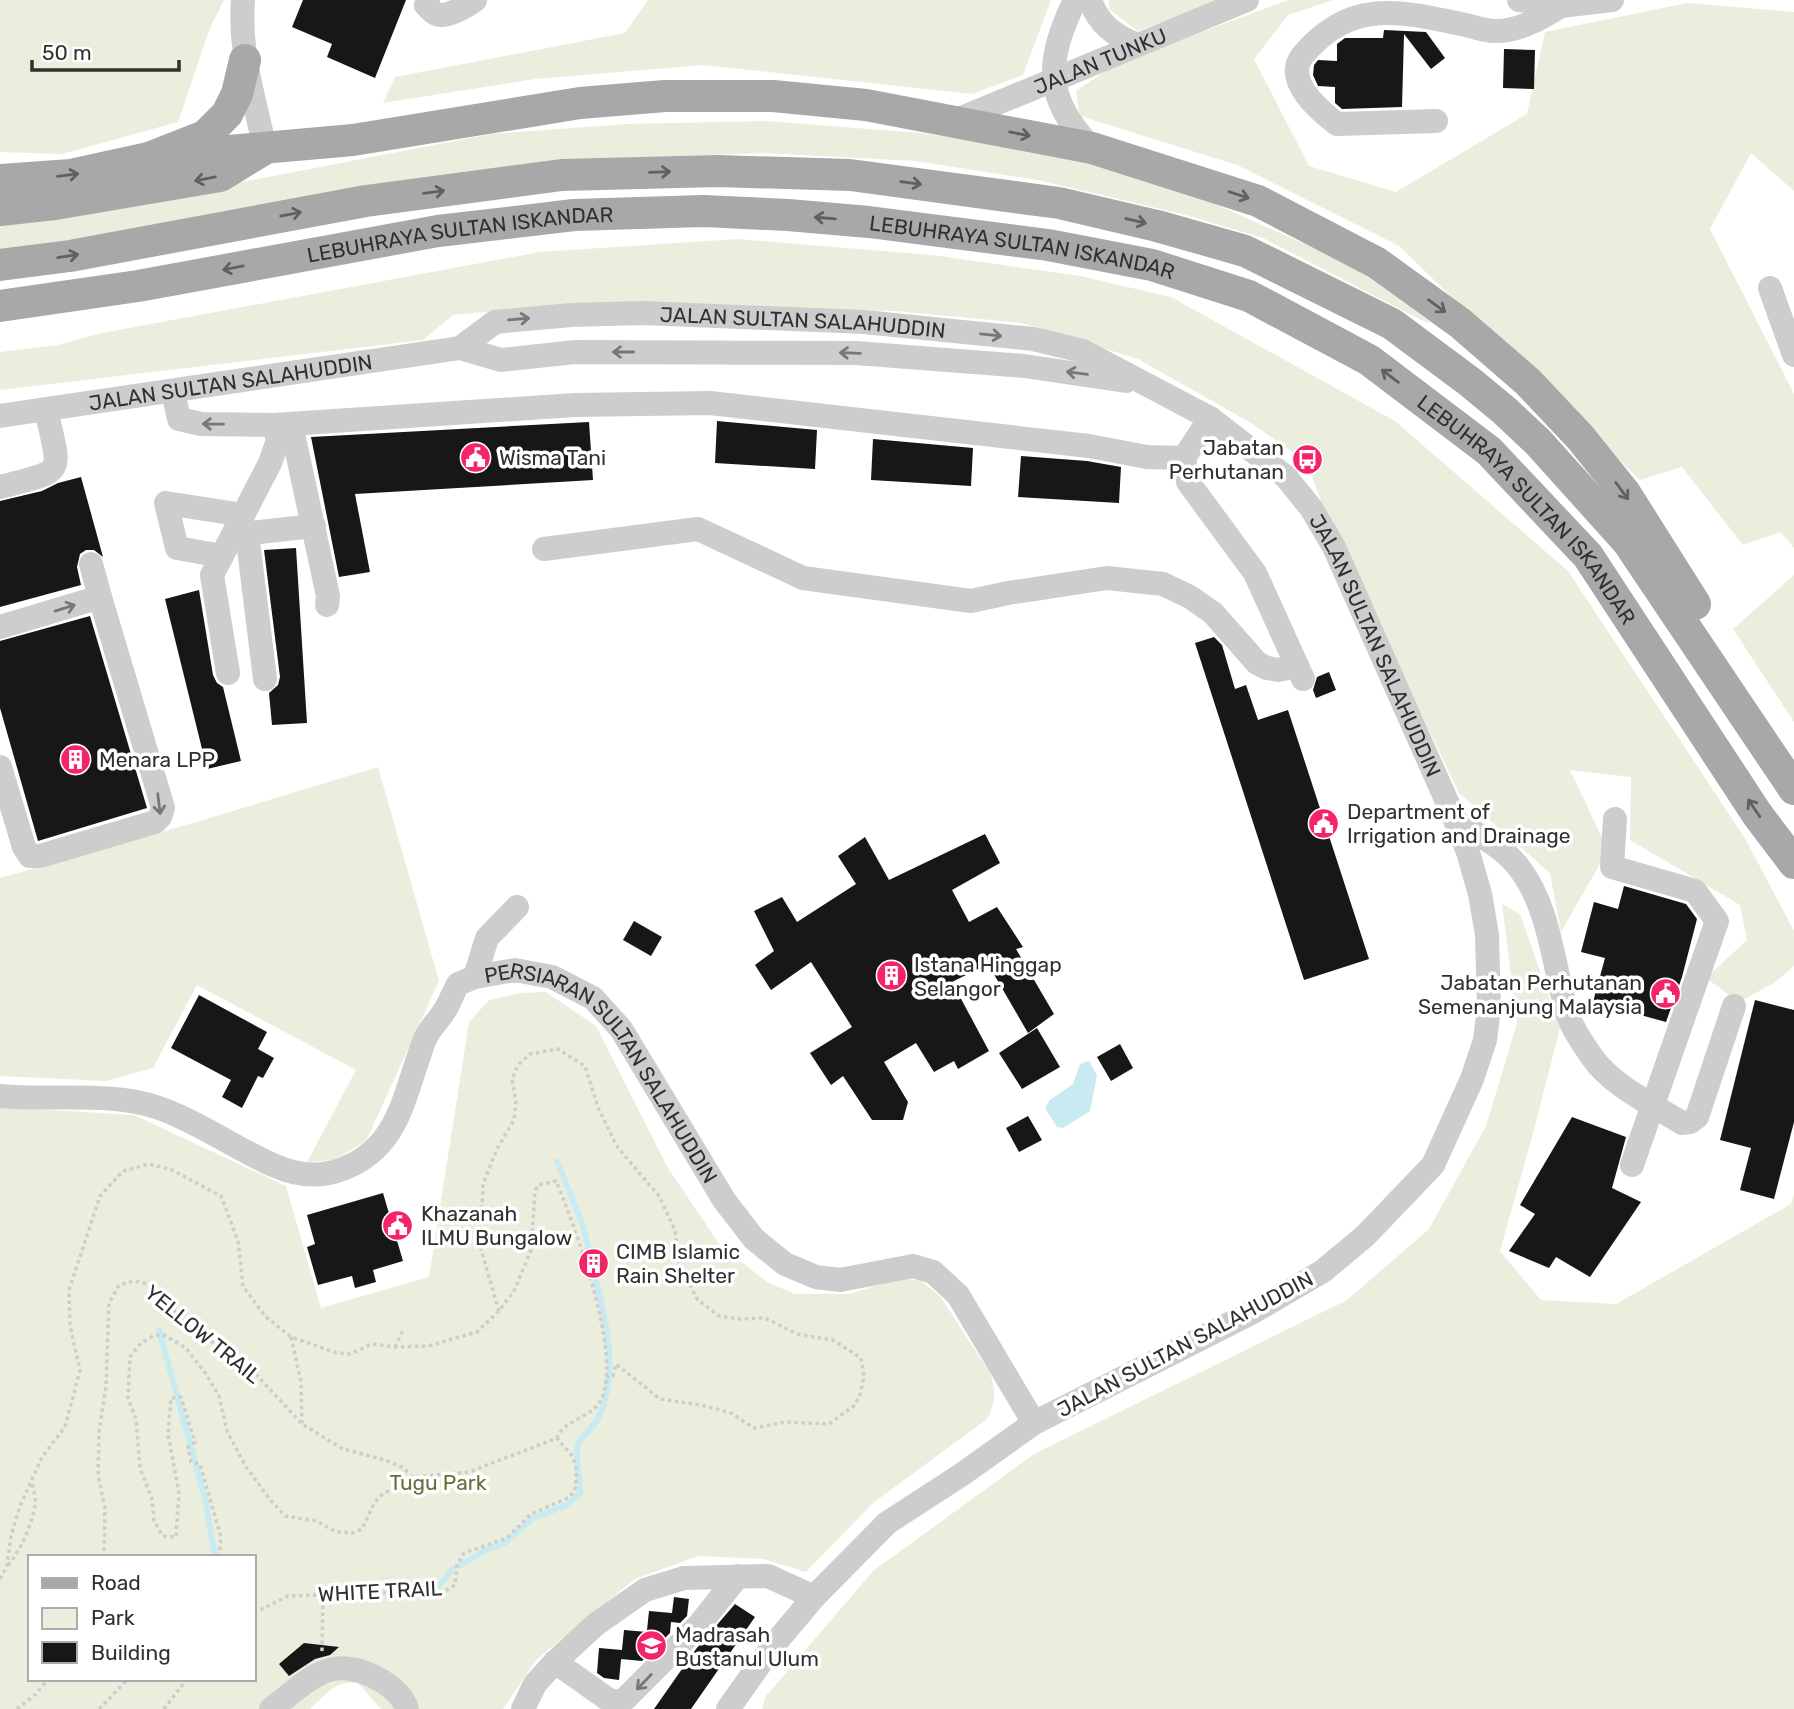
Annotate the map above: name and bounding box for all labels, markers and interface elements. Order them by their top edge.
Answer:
street label: JALAN TUNKU [1030,22,1170,99]
scale bar [32,28,178,72]
text: 50 m [42,40,92,65]
one-way arrow [1008,127,1031,141]
one-way arrow [648,166,671,179]
one-way arrow [56,168,79,181]
one-way arrow [194,173,217,187]
one-way arrow [900,176,922,189]
one-way arrow [422,185,445,198]
one-way arrow [1228,190,1250,202]
street label: LEBUHRAYA SULTAN ISKANDAR [305,201,614,267]
one-way arrow [279,207,302,221]
street label: LEBUHRAYA SULTAN ISKANDAR [868,210,1178,284]
one-way arrow [814,212,837,225]
one-way arrow [1124,215,1146,228]
one-way arrow [56,249,79,262]
one-way arrow [222,262,245,276]
one-way arrow [1427,299,1446,313]
street label: JALAN SULTAN SALAHUDDIN [659,301,947,343]
one-way arrow [507,312,530,325]
one-way arrow [979,329,1001,342]
one-way arrow [612,345,635,359]
one-way arrow [839,347,862,360]
street label: JALAN SULTAN SALAHUDDIN [87,349,374,415]
one-way arrow [1066,367,1089,380]
one-way arrow [1381,368,1400,383]
street label: LEBUHRAYA SULTAN ISKANDAR [1413,389,1642,629]
one-way arrow [201,418,224,431]
place label: Jabatan Perhutanan [1169,435,1284,484]
public building icon: Wisma Tani [459,440,493,474]
bus stop icon: Jabatan Perhutanan [1290,442,1324,476]
place label: Wisma Tani [499,445,606,470]
one-way arrow [1615,481,1630,500]
street label: JALAN SULTAN SALAHUDDIN [1305,509,1447,780]
one-way arrow [54,600,76,613]
building icon: Menara LPP [59,742,93,776]
place label: Menara LPP [99,747,215,772]
one-way arrow [153,792,166,815]
place label: Department of Irrigation and Drainage [1347,799,1571,848]
one-way arrow [1747,799,1761,818]
public building icon: Department of Irrigation and Drainage [1307,806,1341,840]
place label: Istana Hinggap Selangor [914,952,1062,1001]
street label: PERSIARAN SULTAN SALAHUDDIN [482,957,723,1187]
building icon: Istana Hinggap Selangor [874,959,908,993]
place label: Jabatan Perhutanan Semenanjung Malaysia [1418,970,1642,1019]
public building icon: Jabatan Perhutanan Semenanjung Malaysia [1648,977,1682,1011]
place label: Khazanah ILMU Bungalow [421,1201,572,1250]
public building icon: Khazanah ILMU Bungalow [381,1208,415,1242]
place label: CIMB Islamic Rain Shelter [616,1239,740,1288]
building icon: CIMB Islamic Rain Shelter [576,1246,610,1280]
street label: JALAN SULTAN SALAHUDDIN [1053,1266,1317,1422]
street label: YELLOW TRAIL [140,1279,266,1389]
park label: Tugu Park [389,1470,487,1495]
legend [28,1555,256,1681]
text: Road [91,1570,141,1595]
street label: WHITE TRAIL [317,1575,443,1607]
text: Park [91,1605,135,1630]
place label: Madrasah Bustanul Ulum [675,1622,819,1671]
school or university icon: Madrasah Bustanul Ulum [635,1629,669,1663]
text: Building [91,1640,171,1665]
one-way arrow [635,1674,652,1691]

